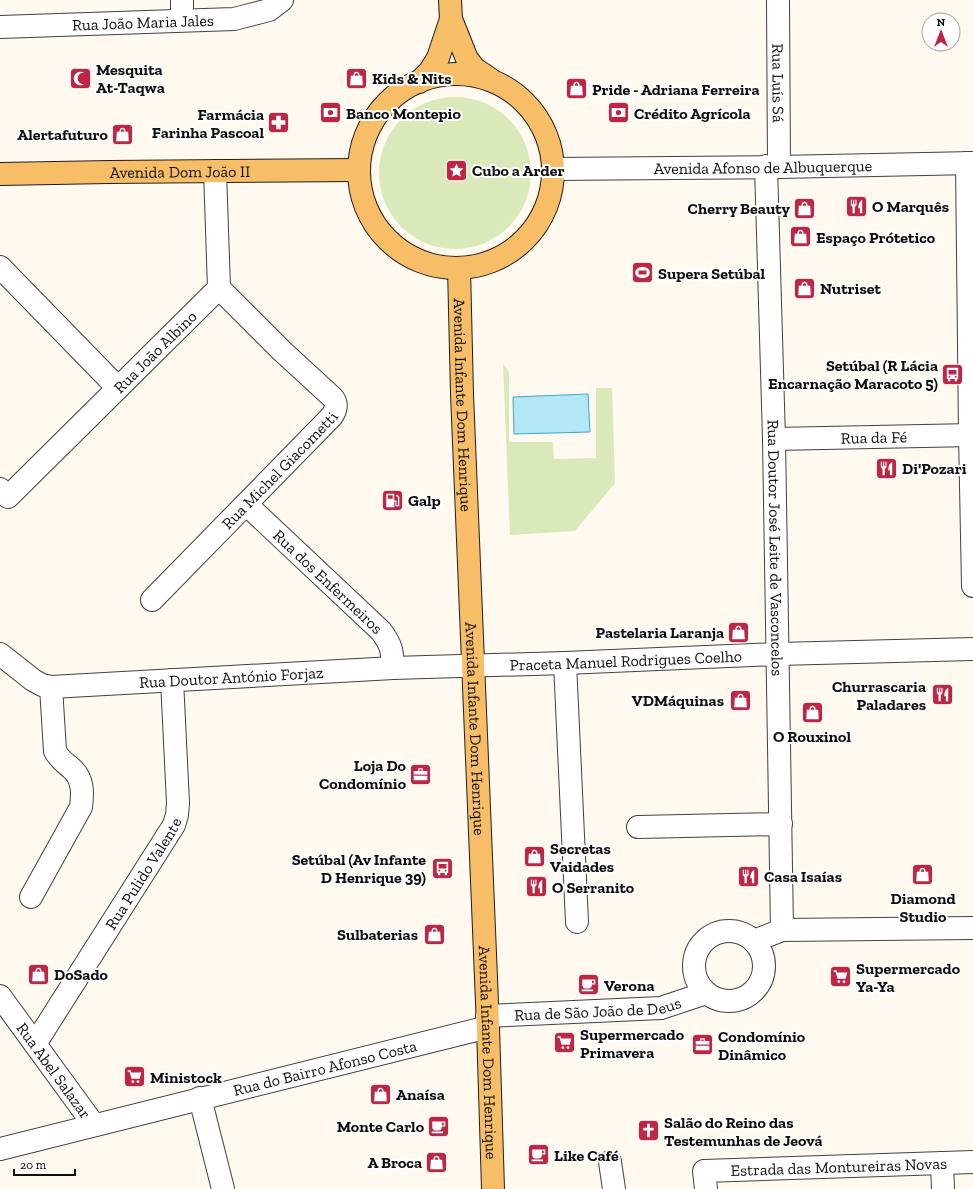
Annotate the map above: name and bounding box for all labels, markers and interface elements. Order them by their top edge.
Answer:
street label: Rua João Maria Jales [72,10,214,34]
north arrow [921,12,961,52]
text: N [937,16,946,29]
street label: Rua Luís Sá [769,43,788,123]
place label: Mesquita At-Taqwa [96,60,165,97]
mosque icon: Mesquita At-Taqwa [67,65,93,91]
shop icon: Kids & Nits [343,65,369,91]
place label: Kids & Nits [372,69,452,88]
shop icon: Pride - Adriana Ferreira [563,76,589,102]
place label: Pride - Adriana Ferreira [592,80,760,99]
bank icon: Banco Montepio [318,100,344,126]
bank icon: Crédito Agrícola [605,100,631,126]
place label: Banco Montepio [346,104,461,123]
place label: Crédito Agrícola [634,104,751,123]
place label: Farmácia Farinha Pascoal [152,105,264,142]
pharmacy icon: Farmácia Farinha Pascoal [266,110,292,136]
shop icon: Alertafuturo [110,121,136,147]
place label: Alertafuturo [17,125,109,144]
street label: Avenida Afonso de Albuquerque [654,156,872,178]
place icon: Cubo a Arder [444,157,470,183]
street label: Avenida Dom João II [110,161,250,181]
place label: Cubo a Arder [472,161,564,180]
restaurant icon: O Marquês [844,193,870,219]
shop icon: Cherry Beauty [792,195,818,221]
place label: O Marquês [872,197,949,216]
place label: Cherry Beauty [688,199,791,218]
shop icon: Espaço Prótetico [788,224,814,250]
place label: Espaço Prótetico [816,228,936,247]
sports icon: Supera Setúbal [629,260,655,286]
place label: Supera Setúbal [658,264,766,283]
shop icon: Nutriset [792,275,818,301]
place label: Nutriset [820,279,881,298]
street label: Avenida Infante Dom Henrique [450,298,476,512]
street label: Rua João Albino [109,306,200,397]
place label: Setúbal (R Lácia Encarnação Maracoto 5) [768,356,938,393]
bus stop icon: Setúbal (R Lácia Encarnação Maracoto 5) [940,361,966,387]
street label: Rua Michel Giacometti [217,408,342,533]
street label: Rua Doutor José Leite de Vasconcelos [764,419,787,676]
street label: Rua da Fé [841,427,907,447]
restaurant icon: Di'Pozari [874,455,900,481]
place label: Di'Pozari [902,459,967,478]
fuel station icon: Galp [380,487,406,513]
place label: Galp [408,491,441,510]
street label: Rua dos Enfermeiros [270,525,387,638]
shop icon: Pastelaria Laranja [726,619,752,645]
street label: Avenida Infante Dom Henrique [462,621,490,836]
place label: Pastelaria Laranja [595,623,724,642]
street label: Praceta Manuel Rodrigues Coelho [509,646,742,674]
street label: Rua Doutor António Forjaz [139,662,324,692]
place label: Churrascaria Paladares [832,677,926,714]
restaurant icon: Churrascaria Paladares [929,682,955,708]
shop icon: VDMáquinas [727,687,753,713]
place label: VDMáquinas [632,691,724,710]
shop icon: O Rouxinol [799,699,825,725]
place label: O Rouxinol [773,727,851,746]
place label: Loja Do Condomínio [319,756,407,793]
office icon: Loja Do Condomínio [408,761,434,787]
street label: Rua Pulido Valente [101,816,185,933]
place label: Secretas Vaidades [550,839,614,876]
shop icon: Secretas Vaidades [522,844,548,870]
place label: Setúbal (Av Infante D Henrique 39) [292,850,426,887]
bus stop icon: Setúbal (Av Infante D Henrique 39) [429,855,455,881]
shop icon: Diamond Studio [910,861,936,887]
restaurant icon: Casa Isaías [735,863,761,889]
place label: Casa Isaías [764,867,842,886]
restaurant icon: O Serranito [523,874,549,900]
place label: O Serranito [552,878,635,897]
place label: Diamond Studio [890,889,956,926]
shop icon: Sulbaterias [421,921,447,947]
place label: Sulbaterias [337,925,418,944]
street label: Avenida Infante Dom Henrique [475,945,502,1160]
place label: Supermercado Ya-Ya [856,959,961,996]
shop icon: DoSado [25,961,51,987]
supermarket icon: Supermercado Ya-Ya [827,964,853,990]
place label: DoSado [54,965,109,984]
cafe icon: Verona [575,972,601,998]
place label: Verona [604,976,654,995]
street label: Rua de São João de Deus [514,992,684,1024]
street label: Rua Abel Salazar [13,1019,96,1122]
place label: Supermercado Primavera [580,1025,685,1062]
place label: Condomínio Dinâmico [718,1027,806,1064]
supermarket icon: Supermercado Primavera [552,1030,578,1056]
office icon: Condomínio Dinâmico [690,1032,716,1058]
street label: Rua do Bairro Afonso Costa [231,1036,419,1099]
supermarket icon: Ministock [121,1064,147,1090]
place label: Ministock [150,1068,222,1087]
shop icon: Anaísa [368,1081,394,1107]
place label: Anaísa [396,1085,445,1104]
cafe icon: Monte Carlo [426,1113,452,1139]
place label: Salão do Reino das Testemunhas de Jeová [664,1113,823,1150]
place label: Monte Carlo [337,1117,425,1136]
church icon: Salão do Reino das Testemunhas de Jeová [635,1118,661,1144]
cafe icon: Like Café [526,1142,552,1168]
place label: Like Café [554,1146,619,1165]
shop icon: A Broca [424,1149,450,1175]
scale bar [14,1151,75,1177]
place label: A Broca [368,1153,422,1172]
street label: Estrada das Montureiras Novas [730,1153,947,1180]
text: 20 m [20,1158,47,1172]

